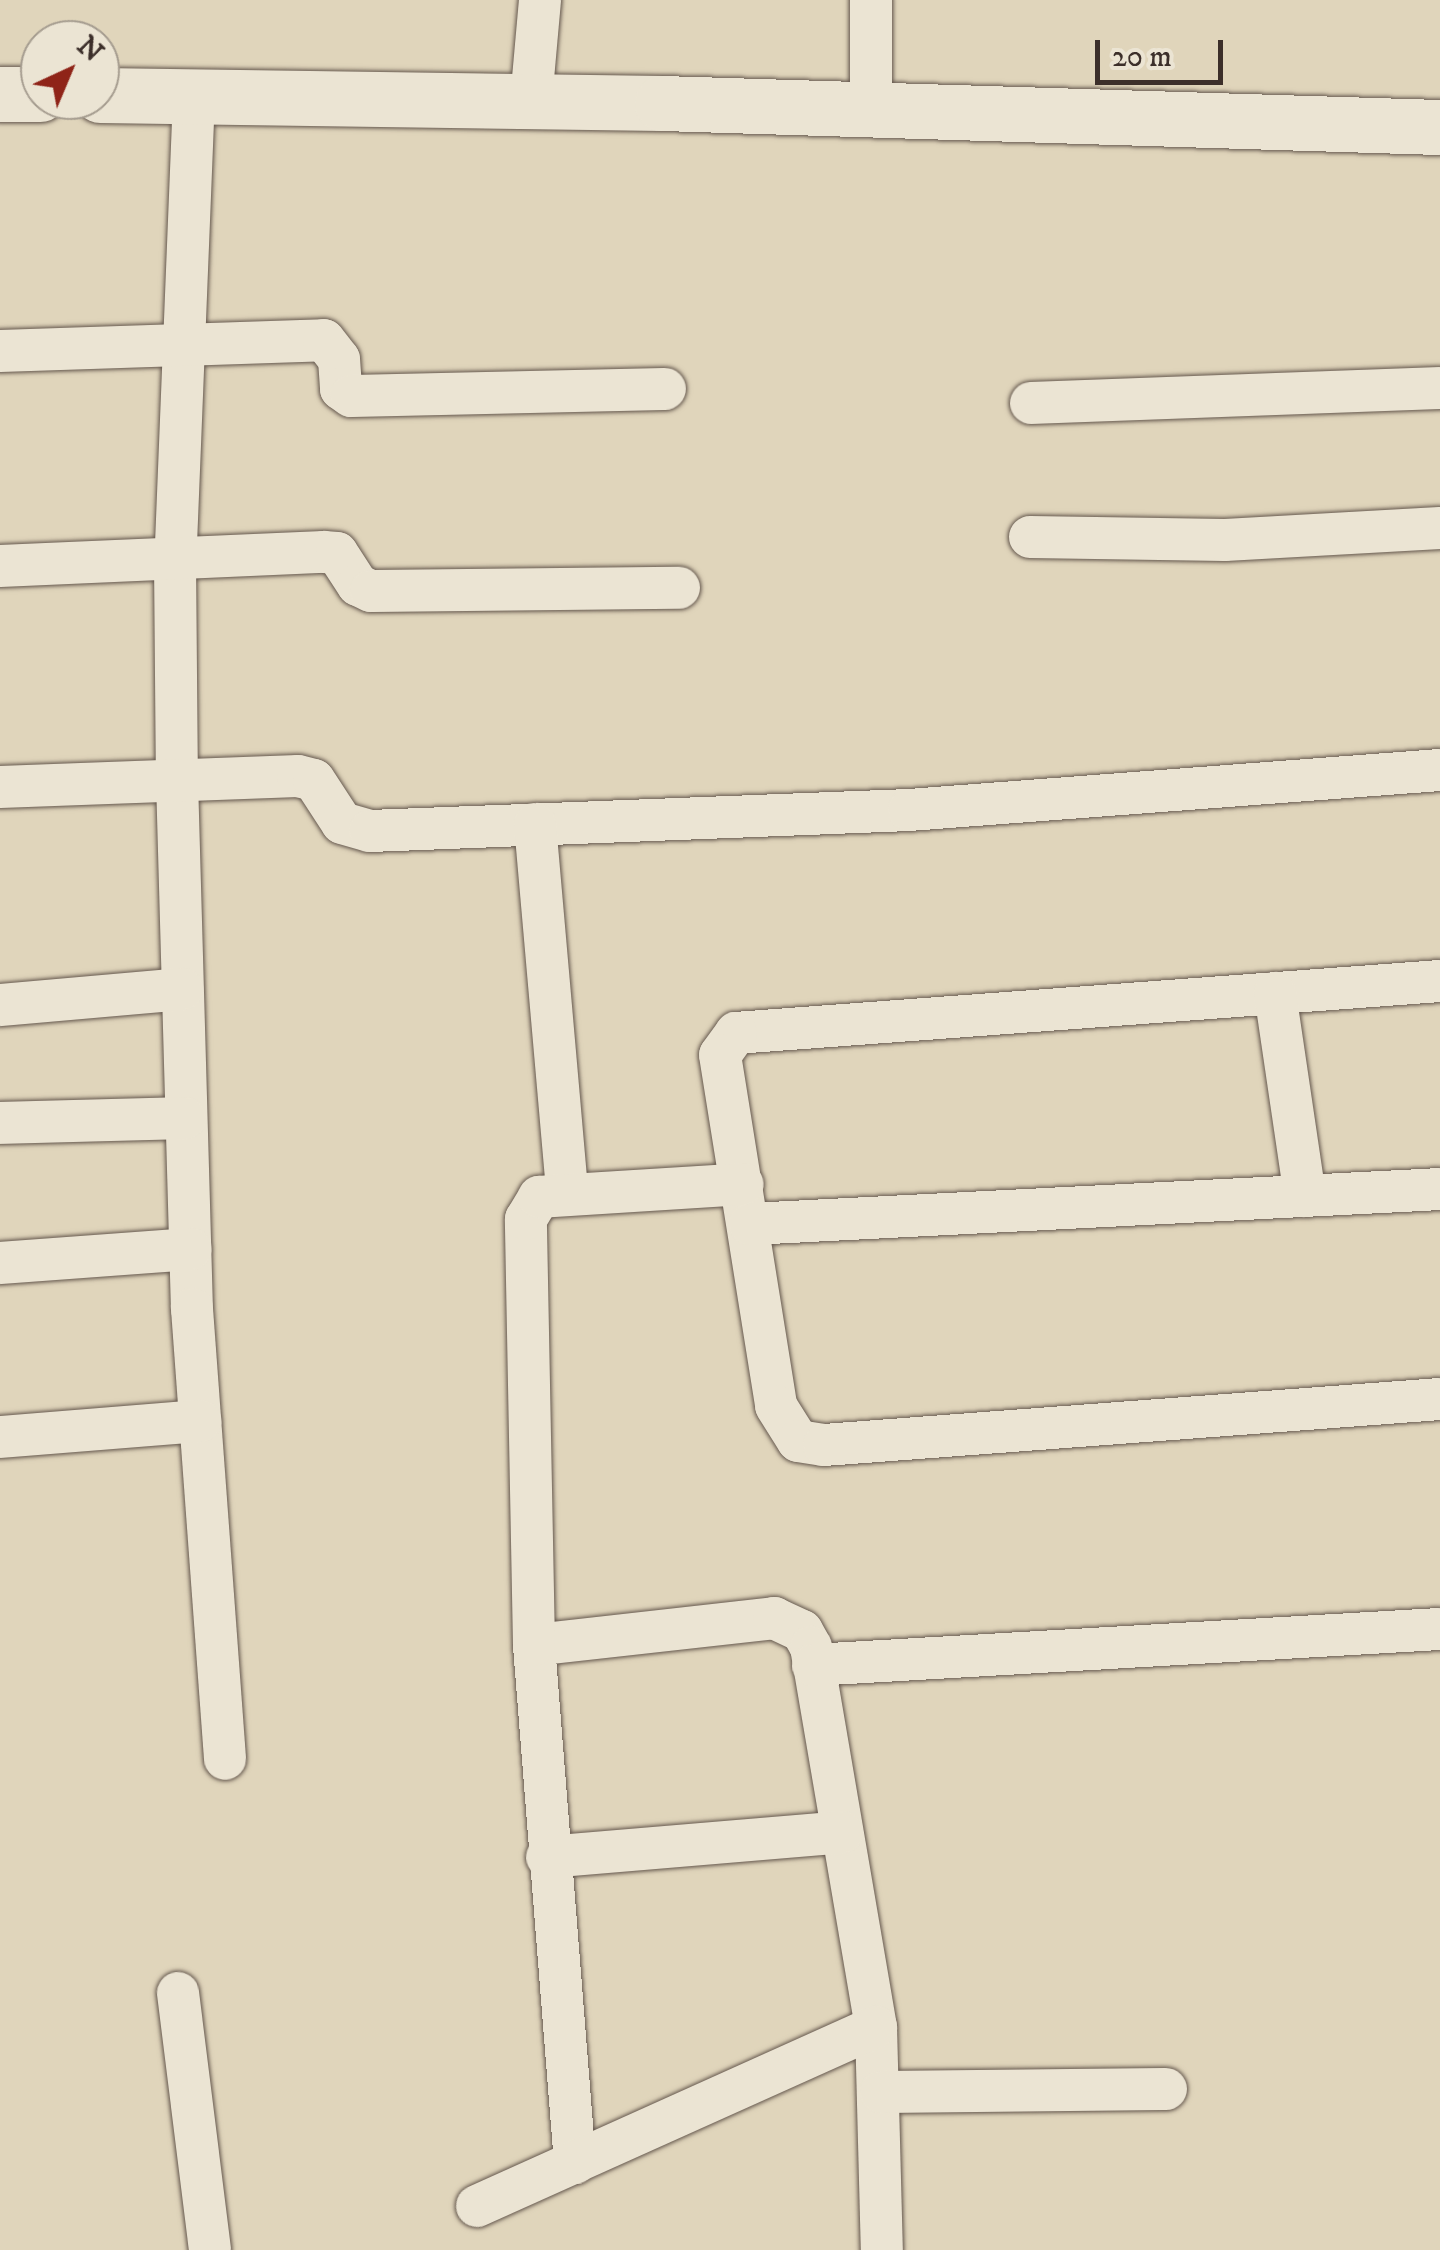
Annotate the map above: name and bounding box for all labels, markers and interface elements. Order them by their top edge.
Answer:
north arrow [20,20,120,120]
scale bar [1100,20,1228,82]
text: N [69,29,110,70]
text: 20 m [1112,39,1172,76]

